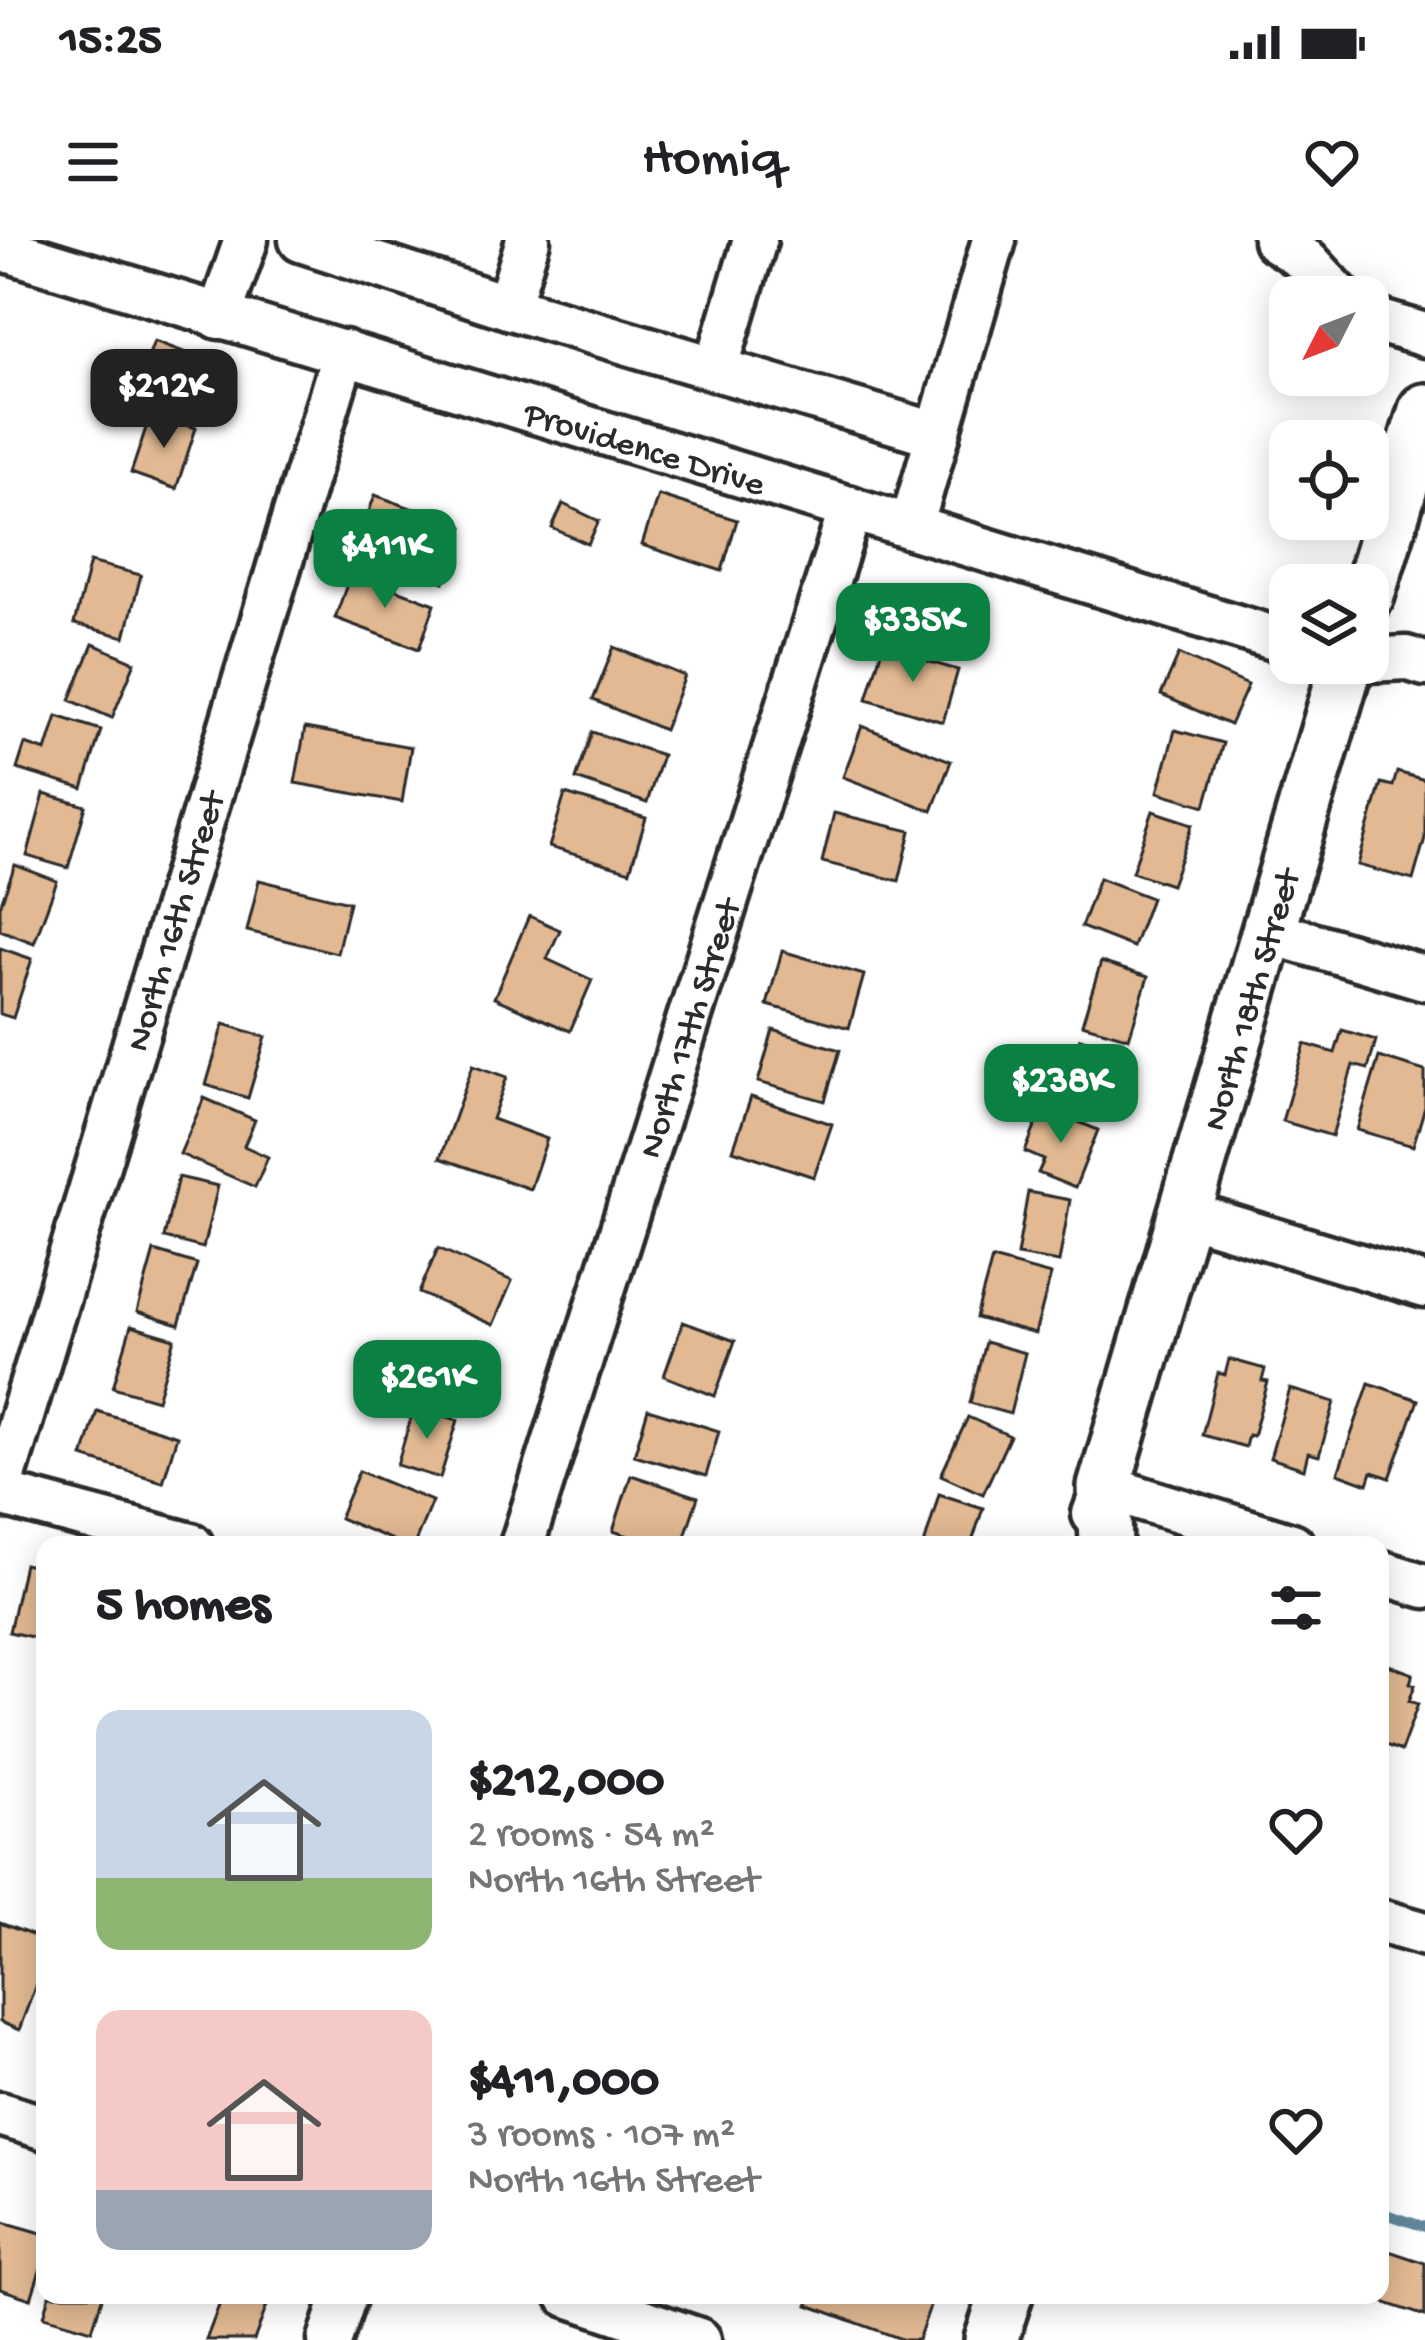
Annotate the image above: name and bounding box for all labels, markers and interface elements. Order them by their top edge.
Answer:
text: 15:25 [60,16,162,69]
icon: menu [60,129,126,195]
icon: heart [1299,129,1365,195]
text: Homiq [642,130,783,194]
north arrow [1269,276,1389,396]
map controls [1269,276,1389,684]
pin: $212K [80,349,248,451]
text: $212K [118,365,211,411]
street label: Providence Drive [517,394,770,509]
button: locate [1269,420,1389,540]
pin: $411K [301,509,469,611]
text: $411K [341,525,429,571]
button: layers [1269,564,1389,684]
pin: $335K [829,583,997,685]
text: $335K [863,599,963,645]
street label: North 16th Street [119,784,239,1057]
street label: North 18th Street [1195,862,1314,1136]
street label: North 17th Street [631,891,755,1164]
pin: $238K [977,1044,1145,1146]
text: $238K [1011,1060,1111,1106]
pin: $261K [343,1340,511,1442]
text: $261K [380,1356,474,1402]
icon: filters [1263,1575,1329,1641]
text: 5 homes [96,1578,270,1638]
text: $212,000 [468,1754,664,1814]
icon: home [192,1758,336,1902]
icon: heart [1263,1797,1329,1863]
text: 2 rooms · 54 m² [468,1814,715,1860]
text: North 16th Street [468,1860,759,1906]
text: $411,000 [468,2054,659,2114]
icon: home [192,2058,336,2202]
icon: heart [1263,2097,1329,2163]
text: 3 rooms · 107 m² [468,2114,735,2160]
text: North 16th Street [468,2160,759,2206]

